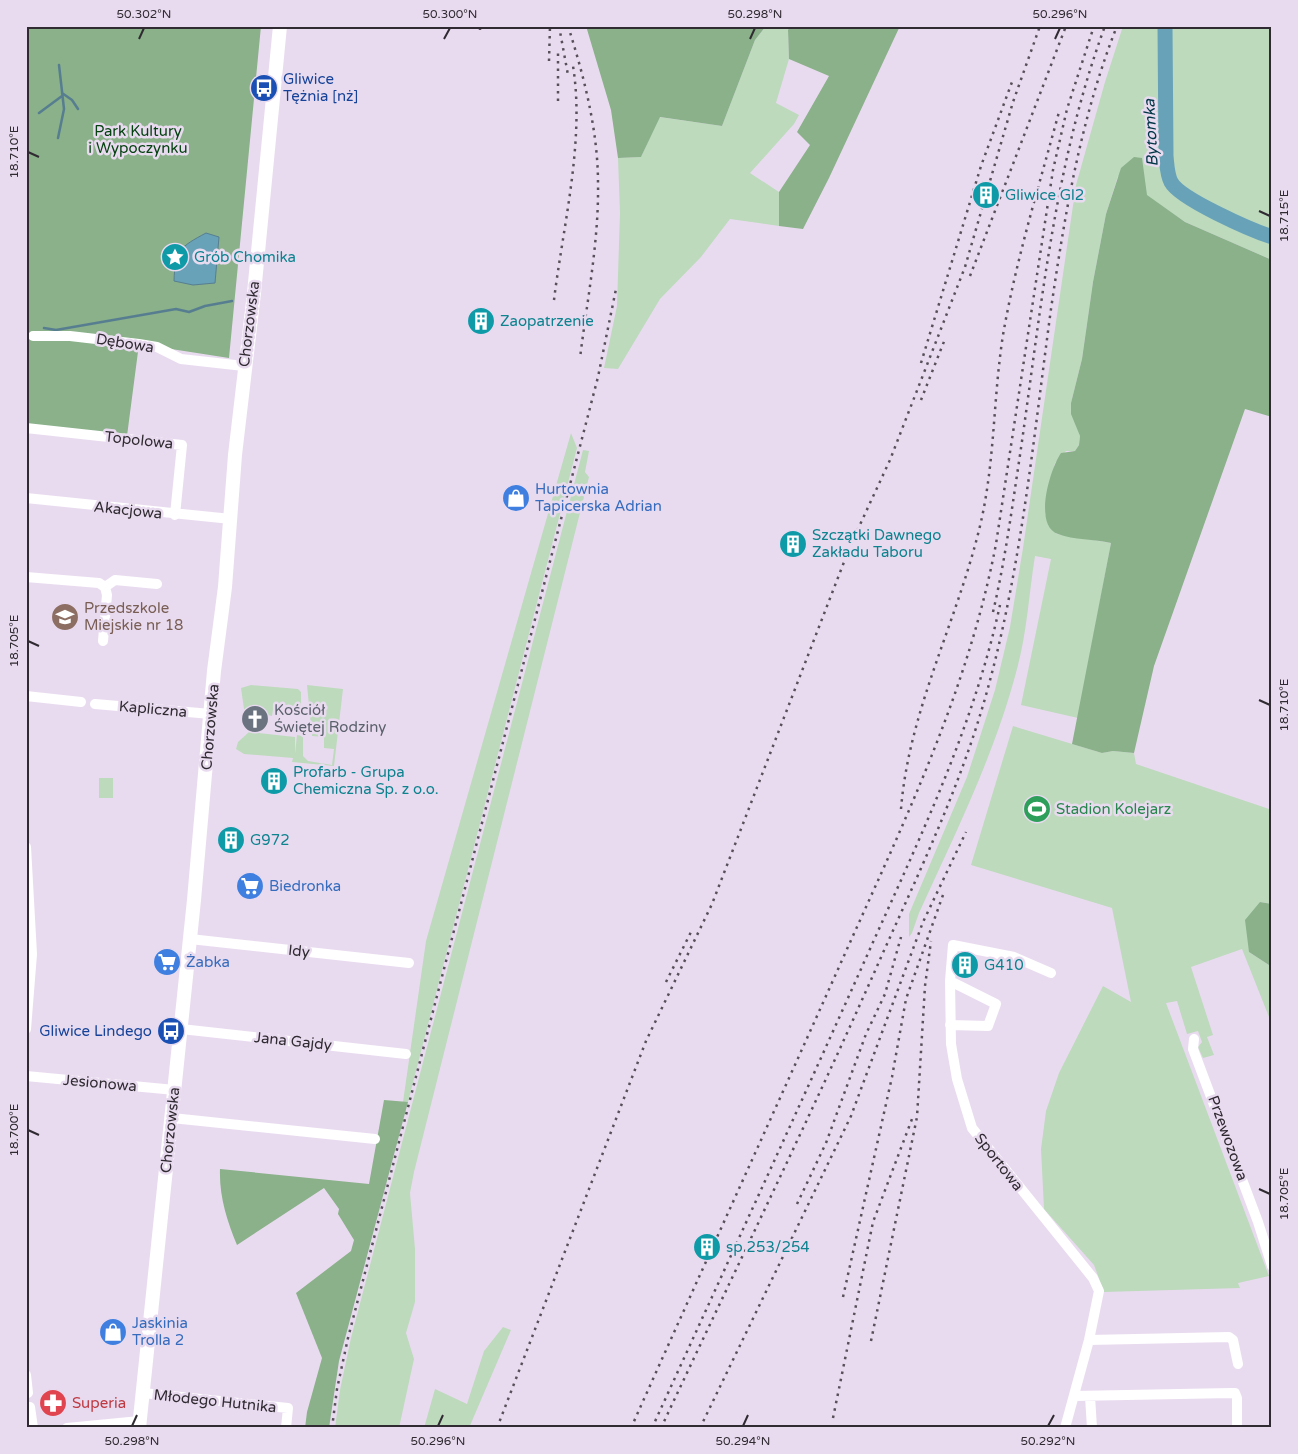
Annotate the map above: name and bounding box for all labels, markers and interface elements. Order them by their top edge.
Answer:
text: 50.302°N [117,7,171,21]
text: 50.300°N [423,7,477,21]
text: 50.298°N [728,7,782,21]
text: 50.296°N [1033,7,1087,21]
place label: Gliwice Tężnia [nż] [283,70,358,105]
bus stop icon: Gliwice Tężnia [nż] [249,73,279,103]
water label: Bytomka [1139,98,1163,167]
park label: Park Kultury i Wypoczynku [88,122,188,157]
text: 18.710°E [7,125,21,178]
building icon: Gliwice Gl2 [971,180,1001,210]
place label: Gliwice Gl2 [1005,186,1084,204]
text: 18.715°E [1277,189,1291,242]
place icon: Grób Chomika [160,242,190,272]
place label: Grób Chomika [194,248,296,266]
street label: Chorzowska [235,280,263,368]
building icon: Zaopatrzenie [466,306,496,336]
place label: Zaopatrzenie [500,312,594,330]
street label: Dębowa [95,330,155,356]
street label: Topolowa [104,427,174,453]
place label: Hurtownia Tapicerska Adrian [535,480,662,515]
shop icon: Hurtownia Tapicerska Adrian [501,483,531,513]
street label: Akacjowa [93,497,163,523]
place label: Szczątki Dawnego Zakładu Taboru [812,526,941,561]
building icon: Szczątki Dawnego Zakładu Taboru [778,529,808,559]
place label: Przedszkole Miejskie nr 18 [84,599,184,634]
school or university icon: Przedszkole Miejskie nr 18 [50,602,80,632]
text: 18.705°E [7,614,21,667]
text: 18.710°E [1277,678,1291,731]
street label: Chorzowska [197,683,223,771]
street label: Kapliczna [118,697,188,721]
place label: Kościół Świętej Rodziny [274,701,386,736]
church icon: Kościół Świętej Rodziny [240,704,270,734]
place label: Profarb - Grupa Chemiczna Sp. z o.o. [293,763,439,798]
building icon: Profarb - Grupa Chemiczna Sp. z o.o. [259,766,289,796]
sports icon: Stadion Kolejarz [1022,794,1052,824]
place label: Stadion Kolejarz [1056,800,1171,818]
building icon: G972 [216,825,246,855]
place label: G972 [250,831,290,849]
supermarket icon: Biedronka [235,871,265,901]
place label: Biedronka [269,877,341,895]
street label: Idy [287,941,311,961]
supermarket icon: Żabka [152,947,182,977]
building icon: G410 [950,950,980,980]
place label: Żabka [186,953,230,971]
place label: G410 [984,956,1024,974]
bus stop icon: Gliwice Lindego [156,1016,186,1046]
place label: Gliwice Lindego [39,1022,152,1040]
street label: Jana Gajdy [253,1028,333,1054]
street label: Jesionowa [62,1071,138,1095]
street label: Chorzowska [157,1086,183,1174]
street label: Przewozowa [1204,1093,1252,1183]
text: 18.700°E [7,1103,21,1156]
street label: Sportowa [971,1130,1027,1194]
text: 18.705°E [1277,1167,1291,1220]
building icon: sp 253/254 [692,1232,722,1262]
place label: sp 253/254 [726,1238,810,1256]
place label: Jaskinia Trolla 2 [132,1314,188,1349]
shop icon: Jaskinia Trolla 2 [98,1317,128,1347]
street label: Młodego Hutnika [153,1386,277,1416]
pharmacy icon: Superia [38,1388,68,1418]
place label: Superia [72,1394,126,1412]
text: 50.298°N [105,1434,159,1448]
text: 50.296°N [411,1434,465,1448]
text: 50.294°N [716,1434,770,1448]
text: 50.292°N [1021,1434,1075,1448]

